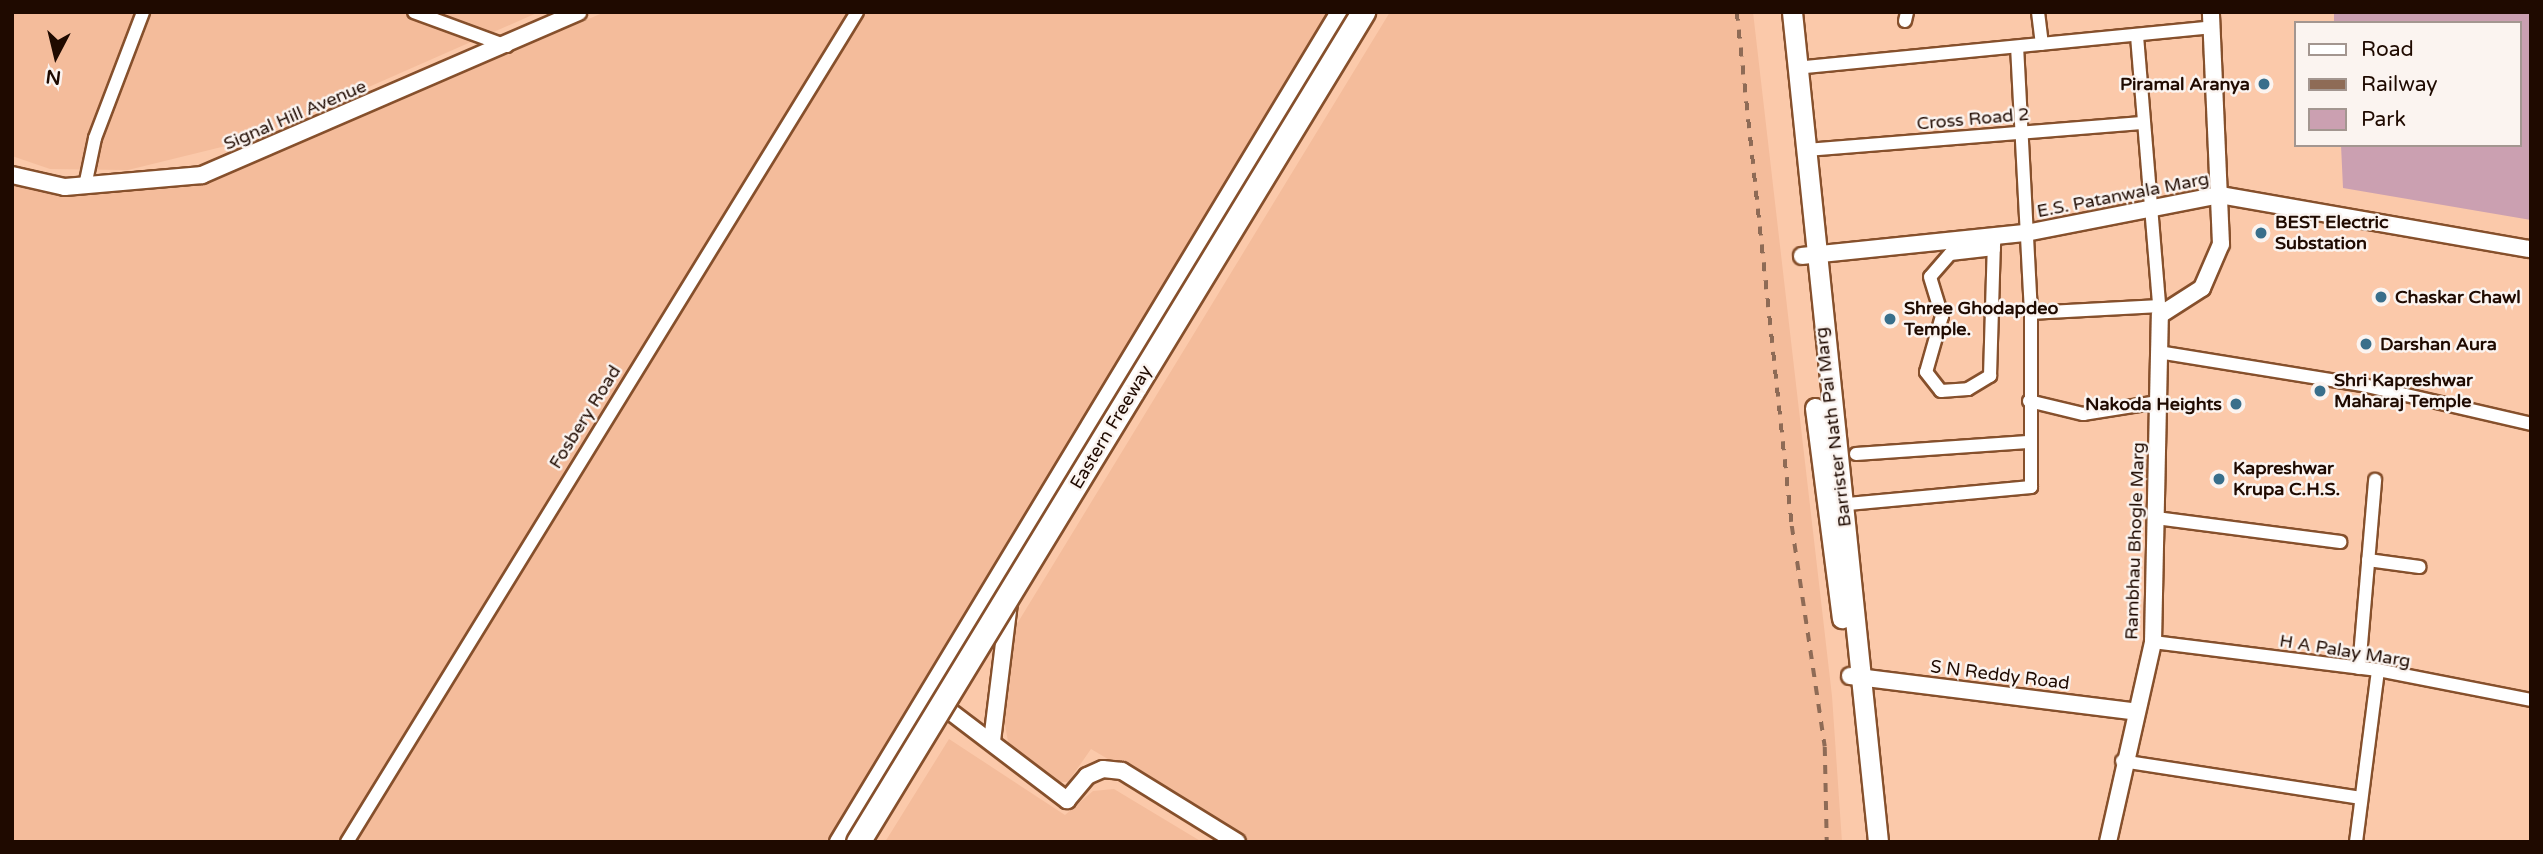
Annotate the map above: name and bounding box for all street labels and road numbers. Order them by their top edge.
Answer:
street label: Signal Hill Avenue [220,75,370,155]
street label: Cross Road 2 [1916,103,2030,135]
street label: E.S. Patanwala Marg [2035,168,2211,222]
street label: Barrister Nath Pai Marg [1810,326,1856,528]
street label: Fosbery Road [545,361,625,473]
street label: Eastern Freeway [1066,361,1156,493]
street label: Rambhau Bhogle Marg [2121,442,2149,640]
street label: H A Palay Marg [2278,630,2412,672]
street label: S N Reddy Road [1929,656,2071,694]

